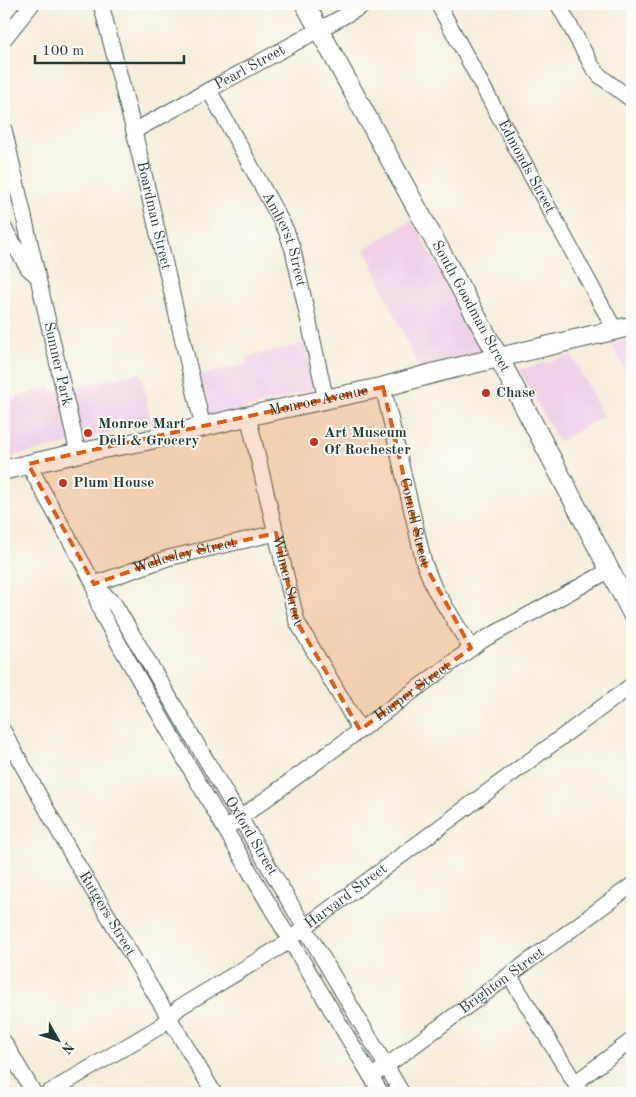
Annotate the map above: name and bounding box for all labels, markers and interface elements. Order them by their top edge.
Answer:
scale bar [35,32,184,64]
street label: Pearl Street [212,42,288,93]
text: 100 m [42,44,84,59]
street label: Edmonds Street [495,117,558,216]
street label: Boardman Street [134,160,174,271]
street label: Amherst Street [259,190,308,288]
street label: South Goodman Street [429,238,513,375]
street label: Sumner Park [41,321,75,408]
street label: Monroe Avenue [268,383,369,419]
place label: Chase [496,386,535,401]
marker: Chase [480,387,492,399]
place label: Monroe Mart Deli & Grocery [98,417,200,449]
place label: Art Museum Of Rochester [324,426,411,458]
marker: Monroe Mart Deli & Grocery [82,427,94,439]
marker: Art Museum Of Rochester [308,436,320,448]
place label: Plum House [73,476,154,491]
street label: Cornell Street [397,476,432,569]
marker: Plum House [57,477,69,489]
street label: Wilmer Street [269,534,305,629]
street label: Wellesley Street [131,535,237,577]
street label: Harper Street [372,659,453,724]
street label: Oxford Street [222,794,280,878]
street label: Harvard Street [302,861,390,932]
street label: Rutgers Street [76,869,138,959]
street label: Brighton Street [457,945,547,1017]
north arrow [32,1014,82,1064]
text: N [58,1039,76,1056]

